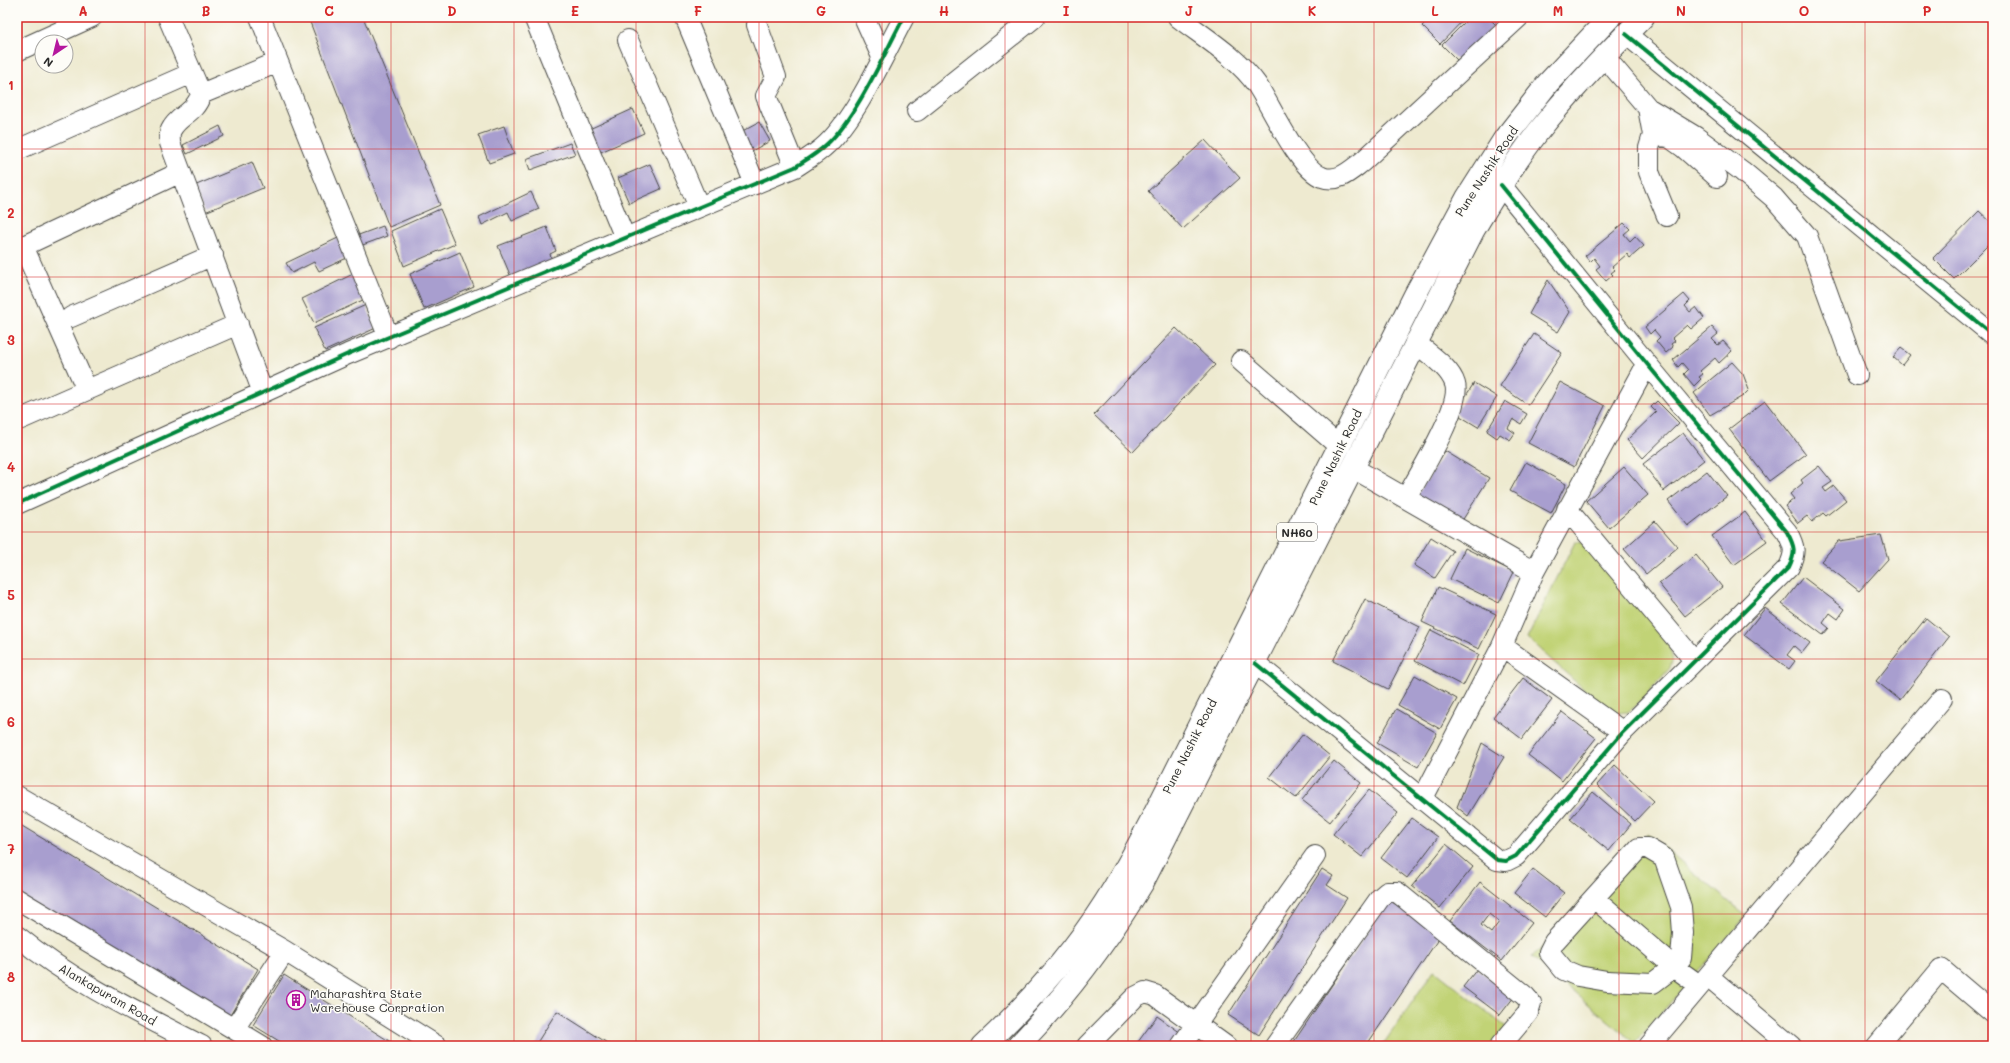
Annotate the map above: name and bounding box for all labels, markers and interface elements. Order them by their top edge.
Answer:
text: A [78,2,88,19]
text: B [202,2,211,19]
text: C [324,2,334,19]
text: D [447,2,457,19]
text: E [571,2,579,19]
text: F [694,2,702,19]
text: G [816,2,826,19]
text: H [939,2,949,19]
text: I [1063,2,1070,19]
text: J [1185,2,1193,19]
text: K [1308,2,1317,19]
text: L [1431,2,1439,19]
text: M [1553,2,1563,19]
text: N [1676,2,1686,19]
text: O [1799,2,1809,19]
text: P [1923,2,1932,19]
north arrow [34,34,74,74]
text: N [40,54,56,71]
text: 1 [8,76,14,93]
street label: Pune Nashik Road [1451,122,1521,219]
text: 2 [7,204,15,221]
text: 3 [7,331,15,348]
street label: Pune Nashik Road [1305,406,1365,507]
text: 4 [7,458,15,475]
road number: NH60 [1277,523,1317,541]
text: 5 [7,586,15,603]
street label: Pune Nashik Road [1158,695,1220,796]
text: 6 [7,713,15,730]
text: 7 [7,840,15,857]
street label: Alankapuram Road [56,960,160,1029]
text: 8 [7,968,15,985]
place label: Maharashtra State Warehouse Corpration [310,985,444,1015]
building icon: Maharashtra State Warehouse Corpration [285,989,307,1011]

